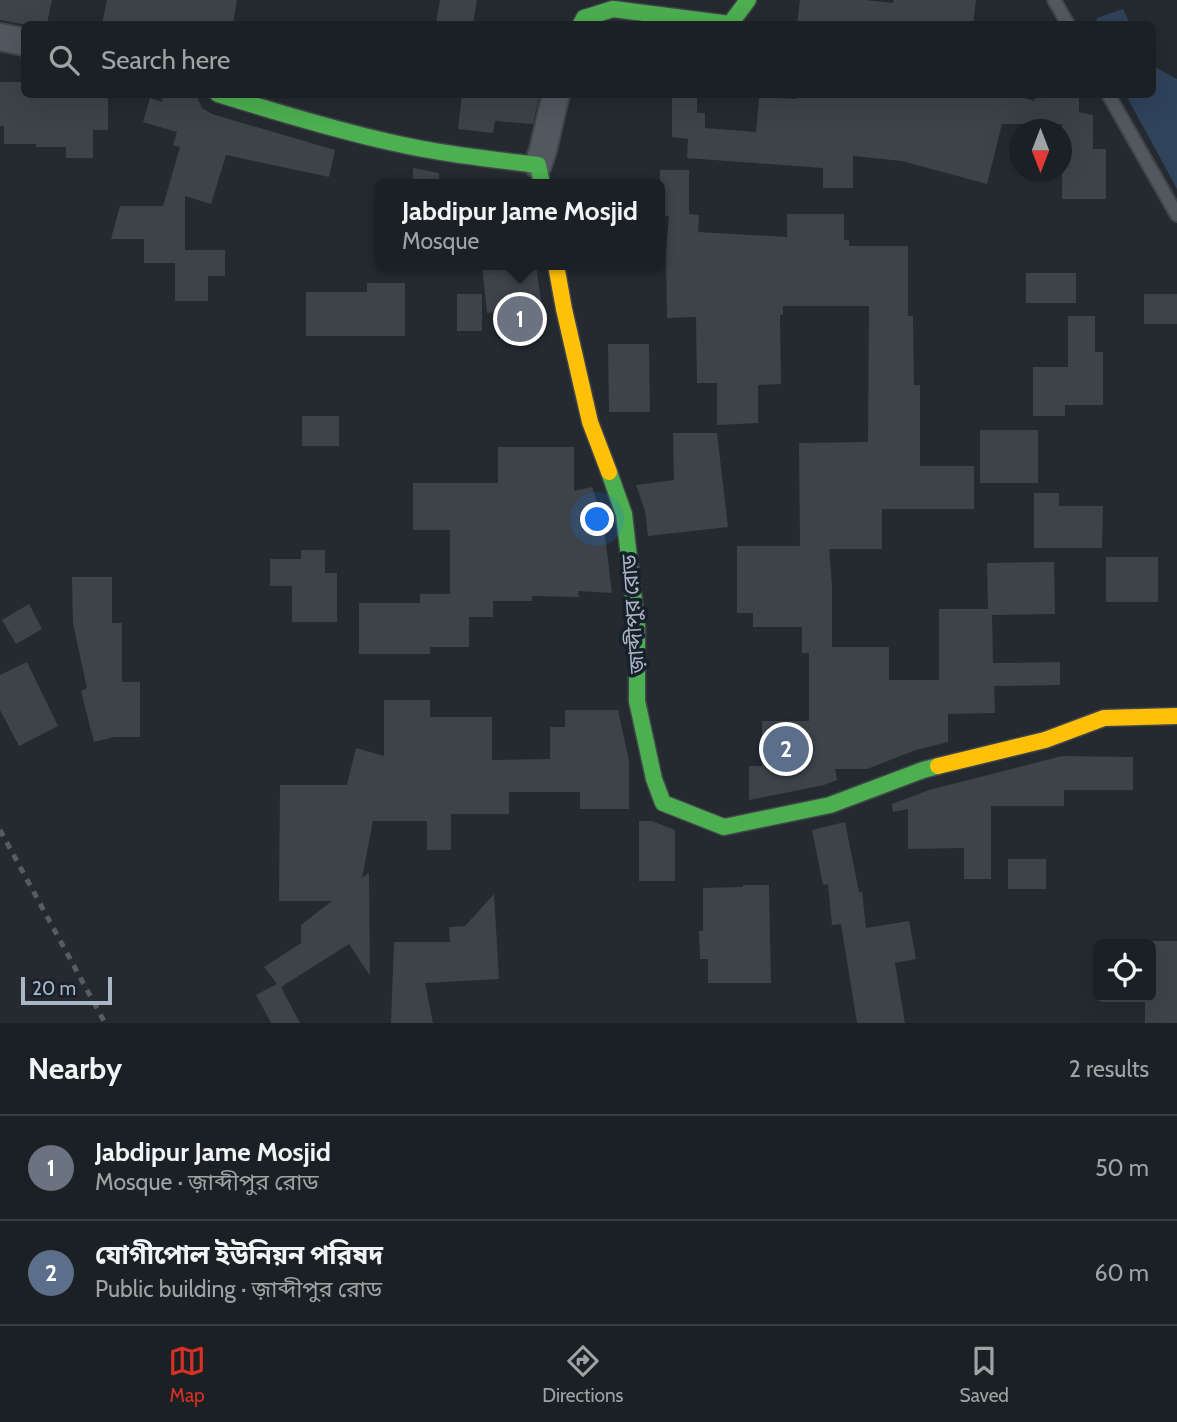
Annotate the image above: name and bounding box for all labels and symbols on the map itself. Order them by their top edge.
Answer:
north arrow [1009,119,1072,182]
pin: 1 [497,293,543,345]
your location [580,502,614,536]
street label: জ়াব্দীপুর রোড [616,553,649,675]
pin: 2 [763,723,809,775]
scale bar [21,974,112,1006]

